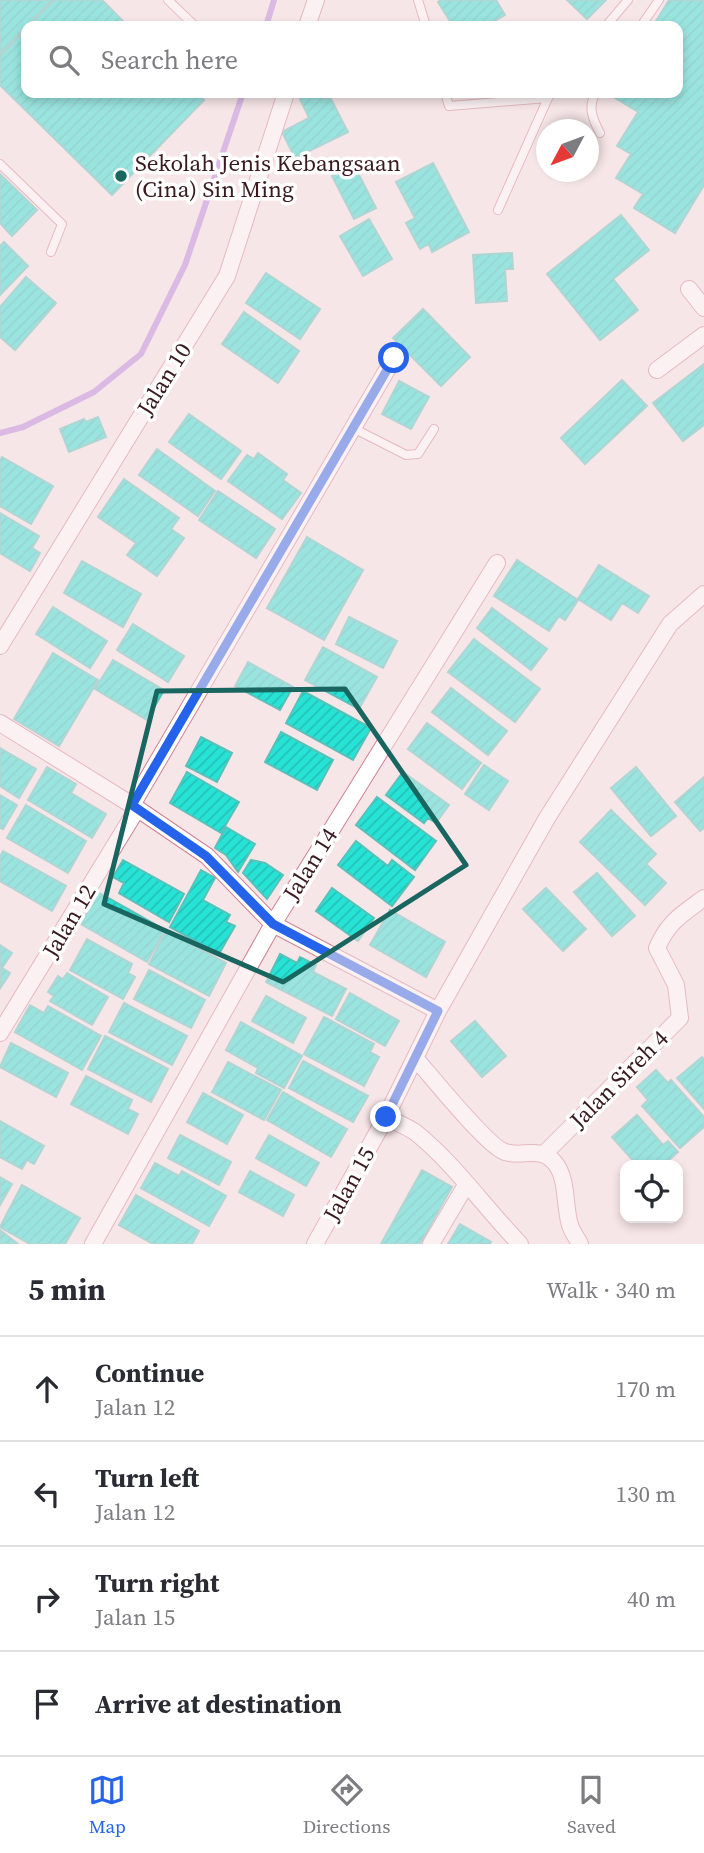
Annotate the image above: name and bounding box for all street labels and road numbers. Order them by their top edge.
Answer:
street label: Jalan 10 [129,336,199,422]
street label: Jalan 14 [275,821,345,907]
street label: Jalan 12 [34,878,103,964]
street label: Jalan Sireh 4 [562,1022,676,1136]
street label: Jalan 15 [315,1141,382,1228]

